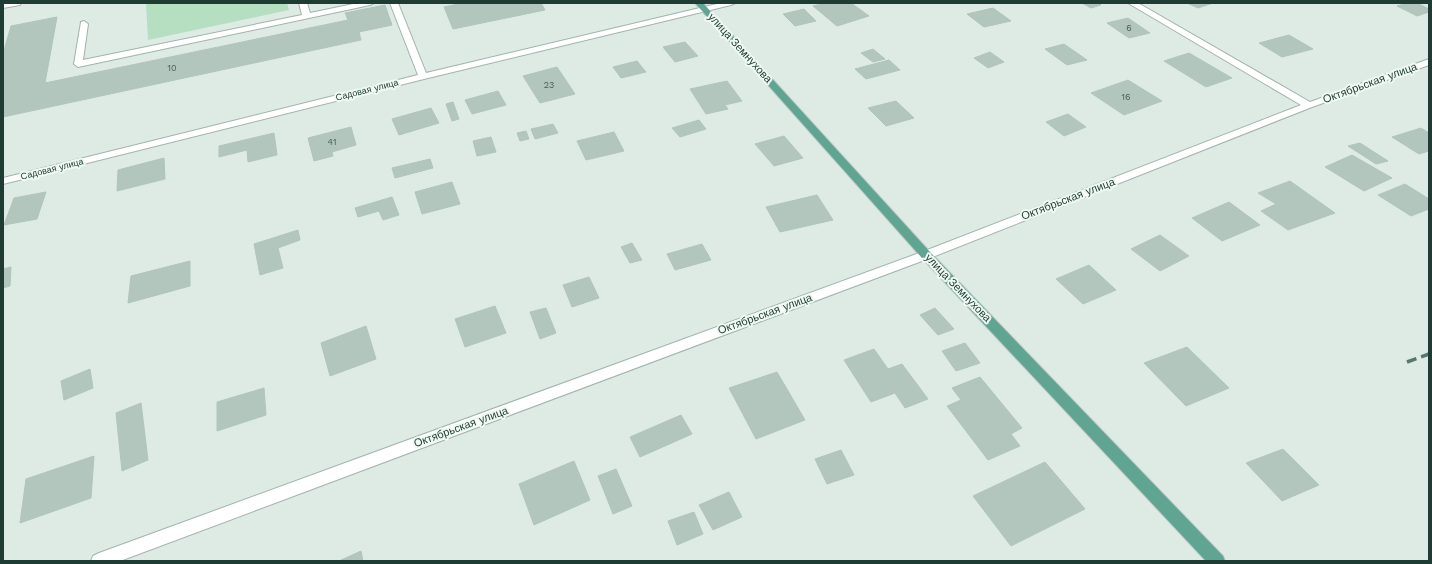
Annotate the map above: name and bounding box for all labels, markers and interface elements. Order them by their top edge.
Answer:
street label: улица Земнухова [705,10,775,86]
house number: 6 [1126,23,1132,33]
street label: Октябрьская улица [1321,60,1420,106]
house number: 10 [167,63,177,73]
street label: Садовая улица [335,77,399,103]
house number: 23 [544,80,554,90]
house number: 16 [1122,92,1130,102]
house number: 41 [328,137,336,147]
street label: Садовая улица [20,156,84,182]
street label: Октябрьская улица [1019,175,1117,223]
street label: улица Земнухова [922,251,994,325]
street label: Октябрьская улица [716,291,815,337]
street label: Октябрьская улица [412,404,511,450]

